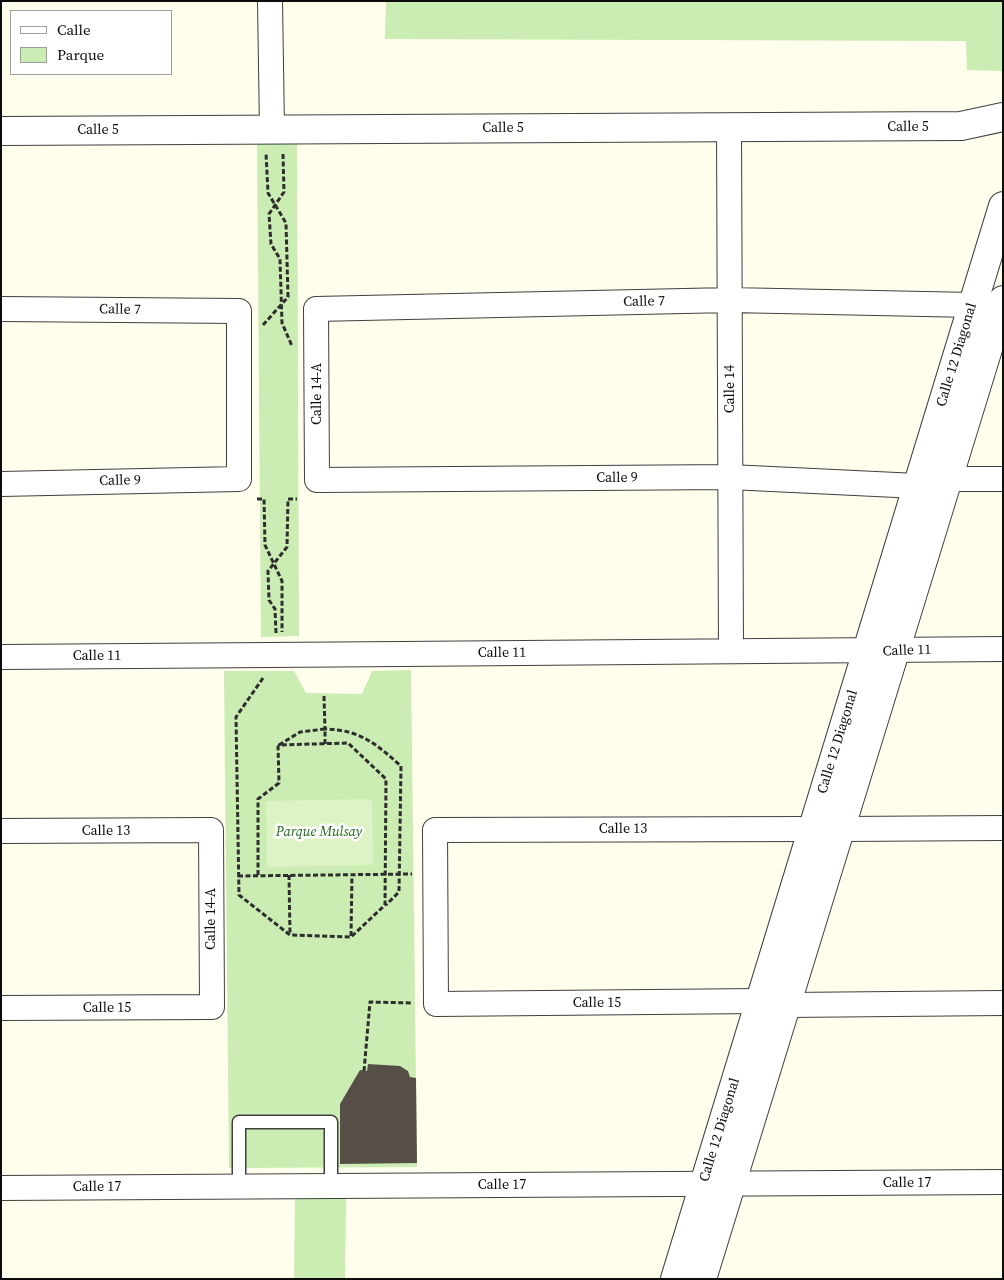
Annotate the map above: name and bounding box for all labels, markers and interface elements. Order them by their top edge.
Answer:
legend [10,10,172,75]
text: Calle [57,19,91,40]
text: Parque [57,44,104,65]
street label: Calle 5 [887,119,929,135]
street label: Calle 5 [482,120,524,136]
street label: Calle 5 [77,122,119,138]
street label: Calle 7 [623,293,665,311]
street label: Calle 7 [99,301,141,319]
street label: Calle 12 Diagonal [933,301,981,409]
street label: Calle 14-A [309,363,325,425]
street label: Calle 14 [722,365,738,413]
street label: Calle 9 [596,470,638,486]
street label: Calle 9 [99,472,141,490]
street label: Calle 11 [882,642,932,660]
street label: Calle 11 [478,645,526,661]
street label: Calle 11 [73,648,121,664]
street label: Calle 12 Diagonal [814,688,862,796]
street label: Calle 13 [599,821,647,837]
street label: Calle 13 [82,823,130,839]
park label: Parque Mulsay [276,824,362,840]
street label: Calle 14-A [203,888,219,950]
street label: Calle 15 [573,995,621,1011]
street label: Calle 15 [83,1000,131,1016]
street label: Calle 12 Diagonal [696,1076,744,1184]
street label: Calle 17 [883,1175,931,1191]
street label: Calle 17 [478,1177,526,1193]
street label: Calle 17 [73,1179,121,1195]

